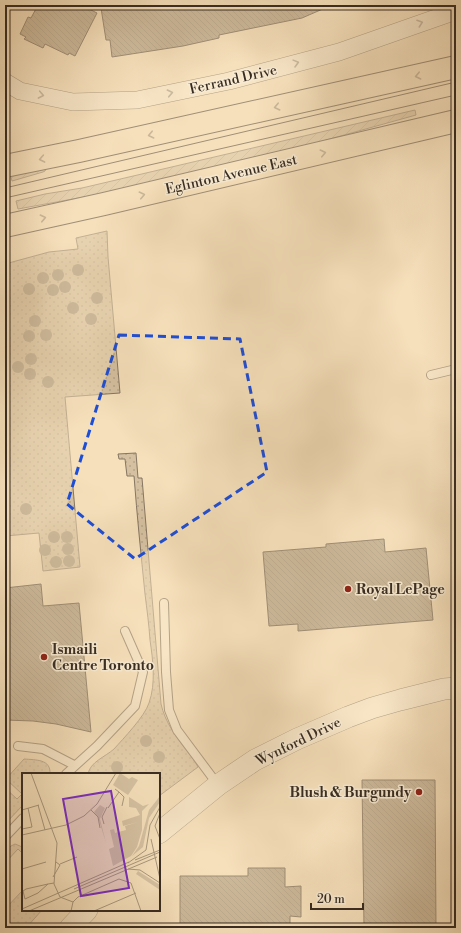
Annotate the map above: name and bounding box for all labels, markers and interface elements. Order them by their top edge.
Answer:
one-way arrow [416,20,423,28]
one-way arrow [293,59,300,68]
street label: Ferrand Drive [188,61,279,99]
one-way arrow [415,71,421,79]
one-way arrow [167,90,173,98]
one-way arrow [38,91,44,99]
one-way arrow [274,103,281,111]
one-way arrow [147,131,154,139]
one-way arrow [320,149,327,157]
street label: Eglinton Avenue East [163,151,299,199]
one-way arrow [39,154,45,162]
one-way arrow [139,192,146,200]
one-way arrow [40,214,46,222]
place label: Royal LePage [356,581,445,599]
marker: Royal LePage [343,584,353,594]
place label: Ismaili Centre Toronto [52,641,154,675]
marker: Ismaili Centre Toronto [39,652,49,662]
street label: Wynford Drive [252,714,344,771]
inset map [22,773,160,911]
place label: Blush & Burgundy [289,784,412,802]
marker: Blush & Burgundy [414,787,424,797]
scale bar [311,885,363,911]
text: 20 m [317,892,345,907]

